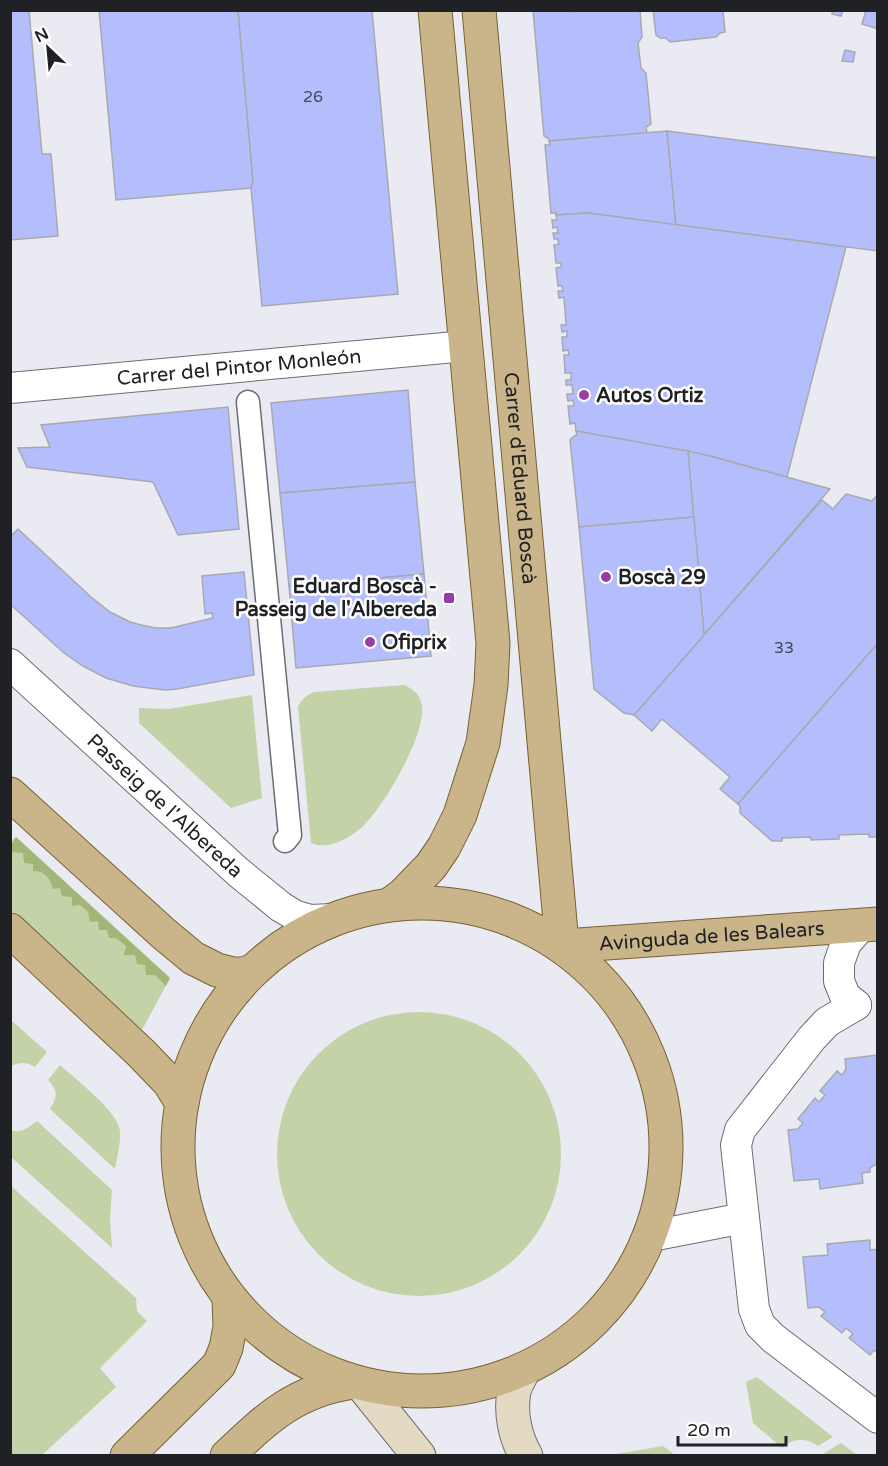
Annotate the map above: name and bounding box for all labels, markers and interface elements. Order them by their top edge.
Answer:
north arrow [18,18,78,78]
text: N [32,24,52,47]
house number: 26 [303,87,323,107]
street label: Carrer del Pintor Monleón [116,345,362,391]
street label: Carrer d'Eduard Boscà [498,371,541,585]
place label: Autos Ortiz [596,384,704,408]
marker: Autos Ortiz [577,388,591,402]
place label: Boscà 29 [618,566,706,590]
marker: Boscà 29 [599,570,613,584]
place label: Eduard Boscà - Passeig de l'Albereda [235,575,437,622]
marker: Eduard Boscà - Passeig de l'Albereda [442,591,456,605]
place label: Ofiprix [382,631,447,655]
marker: Ofiprix [363,635,377,649]
house number: 33 [774,638,794,658]
street label: Passeig de l'Albereda [82,729,247,883]
street label: Avinguda de les Balears [598,917,825,957]
scale bar [678,1409,786,1447]
text: 20 m [687,1419,731,1441]

